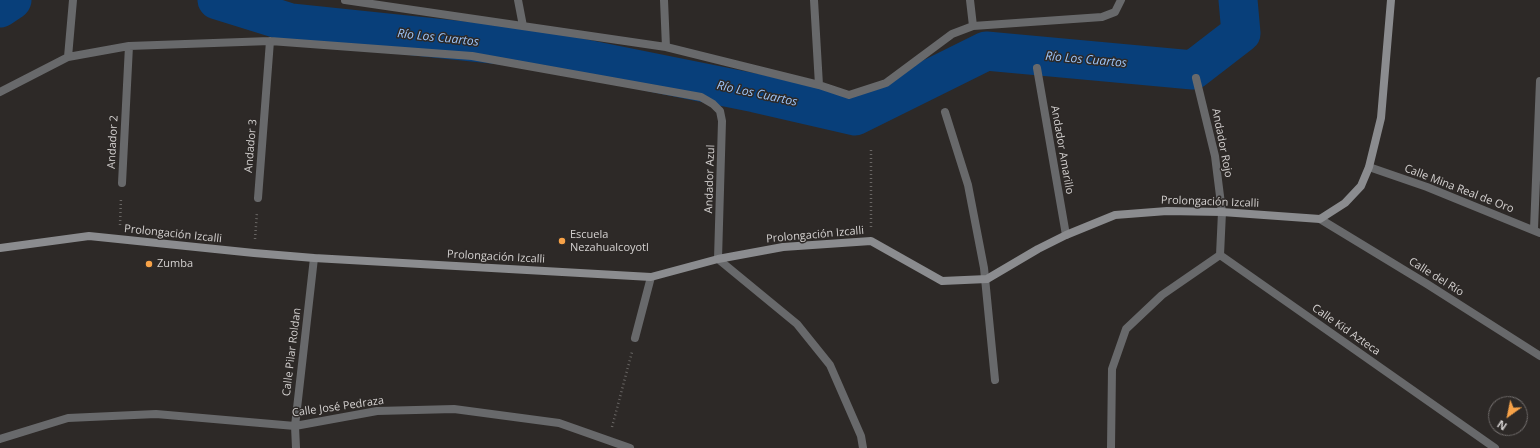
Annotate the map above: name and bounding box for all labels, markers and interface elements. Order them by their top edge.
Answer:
water label: Río Los Cuartos [397,27,479,49]
water label: Río Los Cuartos [1045,49,1127,71]
water label: Río Los Cuartos [715,78,799,110]
street label: Andador Amarillo [1048,105,1076,195]
street label: Andador Rojo [1209,107,1235,179]
street label: Andador 2 [105,115,121,169]
street label: Andador 3 [242,119,260,173]
street label: Andador Azul [702,144,718,214]
street label: Calle Mina Real de Oro [1402,162,1516,216]
street label: Prolongación Izcalli [1161,194,1259,210]
street label: Prolongación Izcalli [123,222,223,246]
street label: Prolongación Izcalli [766,224,864,246]
place label: Escuela Nezahualcoyotl [570,228,649,254]
marker: Escuela Nezahualcoyotl [557,236,567,246]
street label: Prolongación Izcalli [447,248,545,266]
street label: Calle del Río [1406,255,1466,299]
place label: Zumba [157,257,193,271]
marker: Zumba [144,259,154,269]
street label: Calle Kid Azteca [1309,302,1383,358]
street label: Calle Pilar Roldan [280,307,304,397]
street label: Calle José Pedraza [291,394,385,420]
north arrow [1488,396,1528,436]
text: N [1494,417,1510,434]

